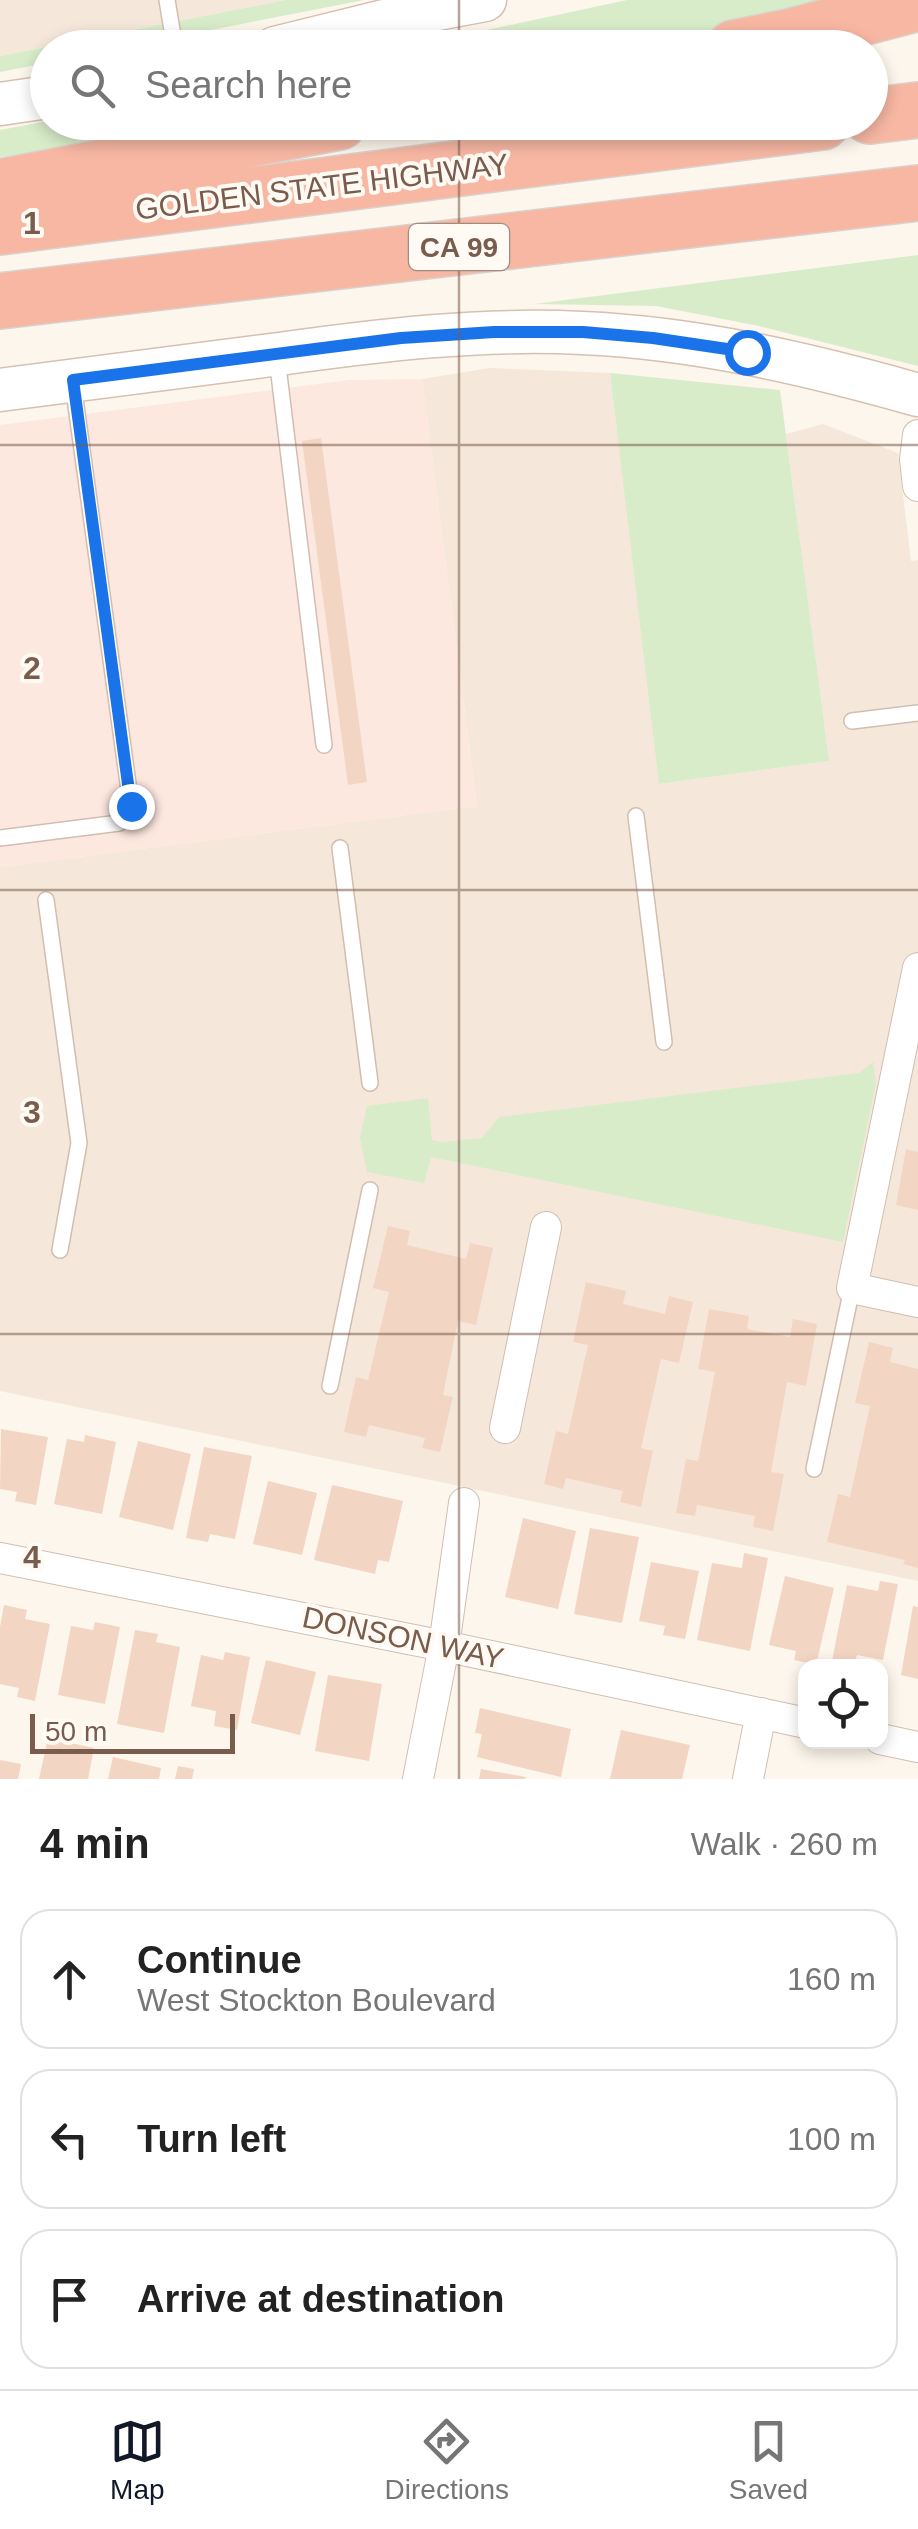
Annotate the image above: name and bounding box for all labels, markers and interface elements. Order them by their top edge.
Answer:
search box [30,30,888,140]
icon: search [65,58,120,113]
text: Search here [145,64,352,106]
street label: GOLDEN STATE HIGHWAY [134,147,510,226]
text: 1 [23,205,41,241]
road number: CA 99 [409,224,509,270]
route start [725,330,771,376]
text: 2 [23,650,41,686]
route end [109,784,155,830]
text: 3 [23,1094,41,1130]
text: 4 [23,1539,41,1575]
street label: DONSON WAY [299,1600,507,1675]
map controls [798,1659,888,1749]
button: locate [798,1659,888,1749]
scale bar [30,1709,235,1754]
text: 50 m [45,1716,107,1747]
text: 4 min [40,1820,150,1867]
text: Walk · 260 m [691,1826,878,1862]
text: Continue [137,1939,302,1981]
icon: ahead [42,1952,97,2007]
text: 160 m [787,1961,876,1997]
text: West Stockton Boulevard [137,1982,496,2018]
icon: left [42,2112,97,2167]
text: Turn left [137,2118,286,2160]
text: 100 m [787,2121,876,2157]
icon: arrive [42,2272,97,2327]
text: Arrive at destination [137,2278,504,2320]
tab: Map [110,2414,165,2506]
tab: Directions [385,2414,509,2506]
tab: Saved [729,2414,808,2506]

